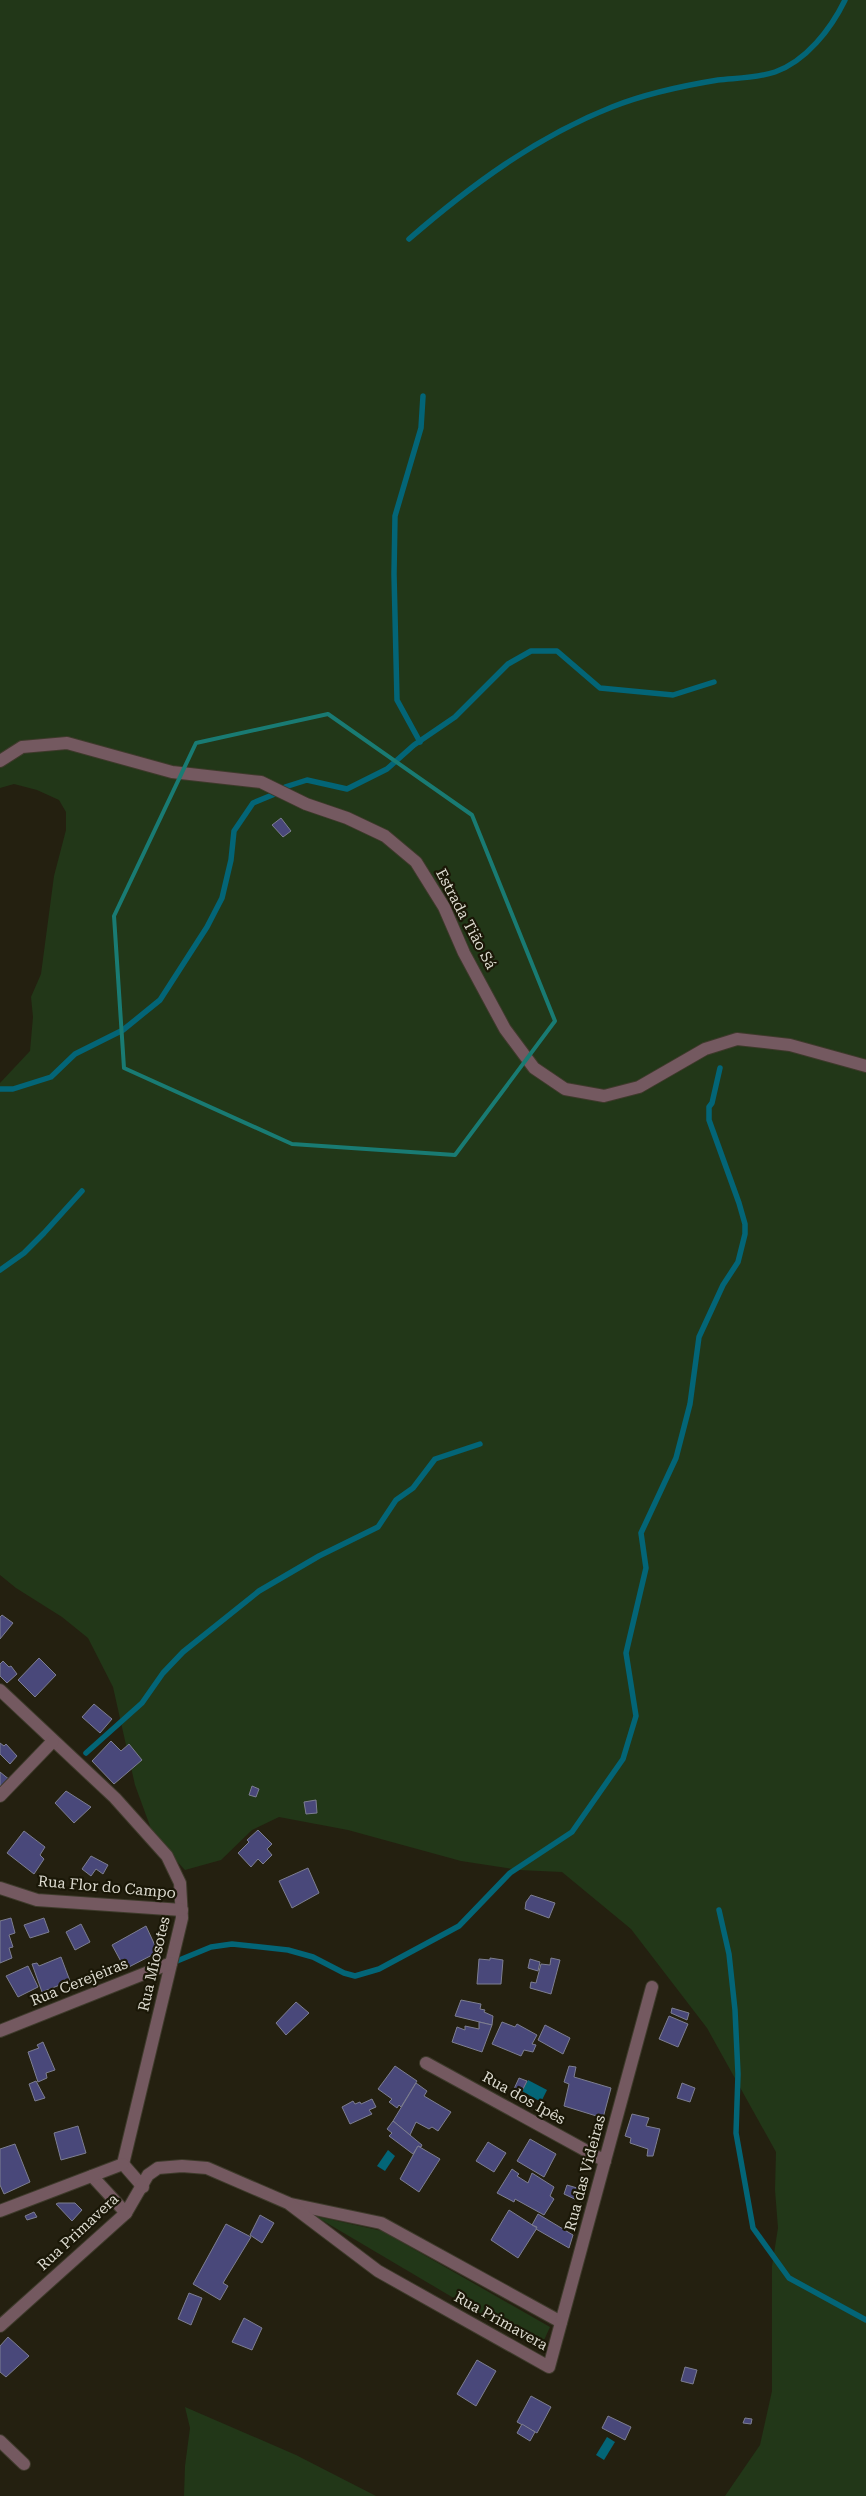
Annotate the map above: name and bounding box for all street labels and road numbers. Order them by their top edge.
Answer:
street label: Estrada Tião Sá [432,866,500,972]
street label: Rua Flor do Campo [37,1872,177,1902]
street label: Rua Miosotes [134,1915,174,2013]
street label: Rua Cerejeiras [28,1954,130,2010]
street label: Rua dos Ipês [479,2068,569,2128]
street label: Rua das Videiras [561,2113,609,2233]
street label: Rua Primavera [34,2190,122,2274]
street label: Rua Primavera [451,2288,551,2354]

